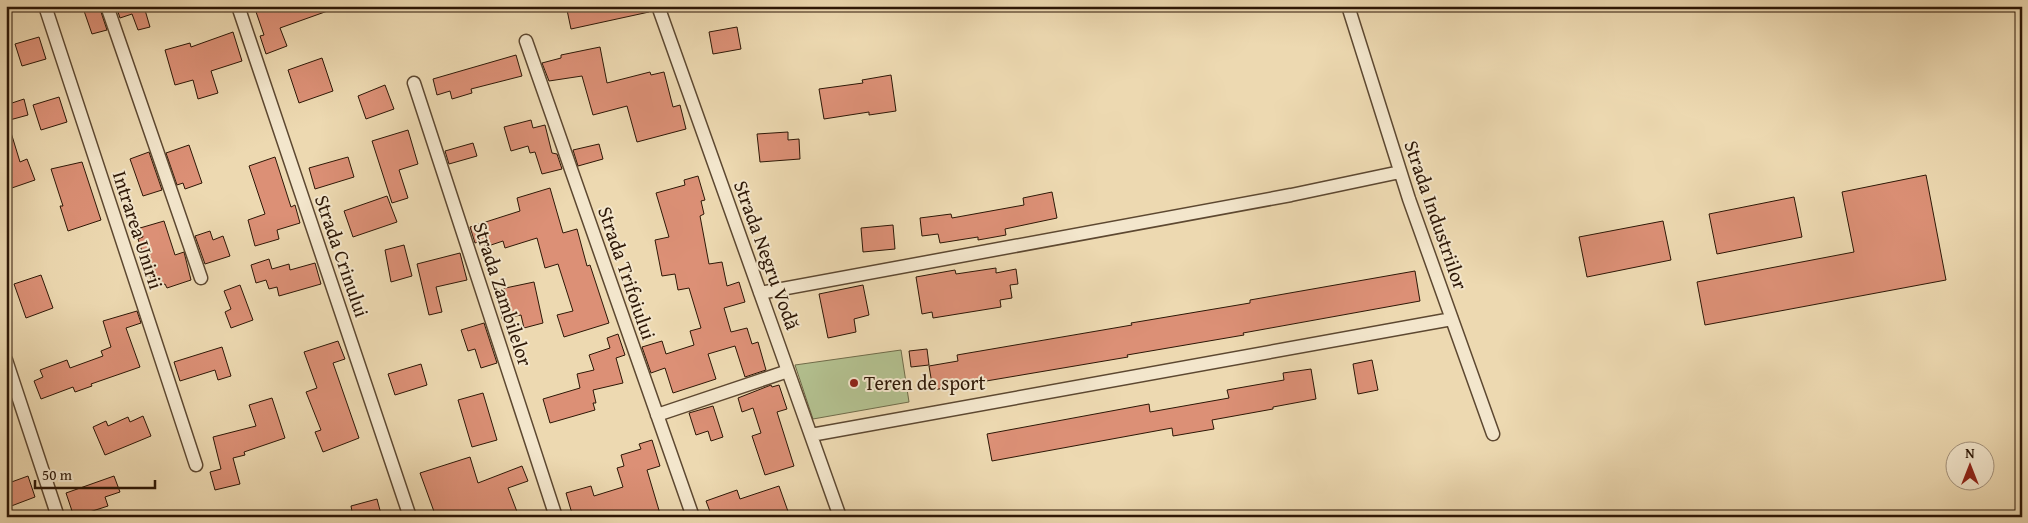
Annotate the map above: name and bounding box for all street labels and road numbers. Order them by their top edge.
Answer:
street label: Strada Industriilor [1397,136,1476,293]
street label: Intrarea Unirii [106,167,171,293]
street label: Strada Negru Vodă [727,176,808,334]
street label: Strada Crinului [308,191,377,321]
street label: Strada Trifoiului [591,202,664,344]
street label: Strada Zambilelor [466,218,540,370]

